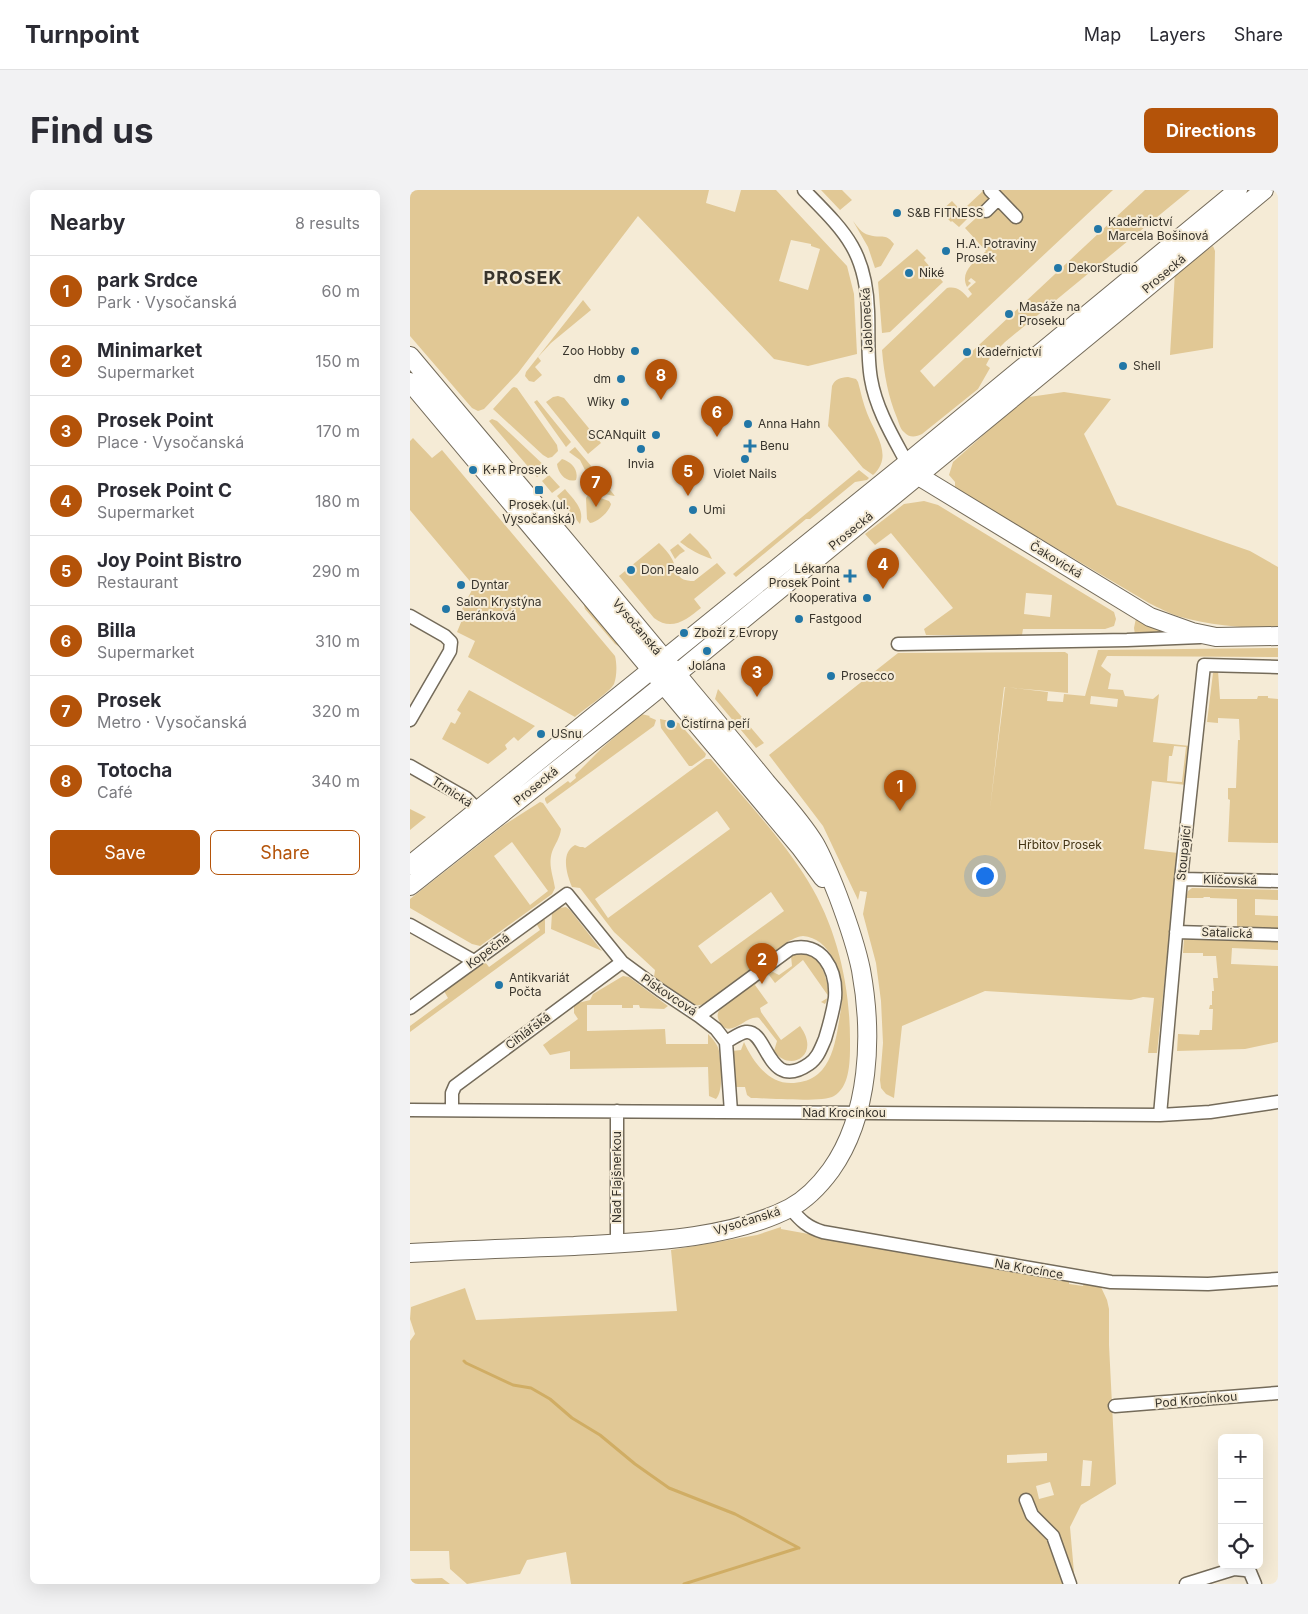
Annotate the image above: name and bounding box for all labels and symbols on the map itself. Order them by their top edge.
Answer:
place label: S&B FITNESS [907,205,984,220]
marker: S&B FITNESS [891,207,903,219]
place label: Kadeřnictví Marcela Bošinová [1108,214,1209,243]
marker: Kadeřnictví Marcela Bošinová [1092,223,1104,235]
place label: H.A. Potraviny Prosek [956,236,1037,265]
marker: H.A. Potraviny Prosek [940,245,952,257]
street label: Prosecká [1139,251,1189,296]
place label: DekorStudio [1068,260,1138,275]
marker: DekorStudio [1052,262,1064,274]
place label: Niké [919,265,944,280]
district label: PROSEK [483,267,563,288]
marker: Niké [903,267,915,279]
street label: Jablonecká [857,287,876,353]
place label: Masáže na Proseku [1019,299,1080,328]
marker: Masáže na Proseku [1003,308,1015,320]
place label: Zoo Hobby [562,343,625,358]
place label: Kadeřnictví [977,344,1042,359]
marker: Zoo Hobby [629,345,641,357]
marker: Kadeřnictví [961,346,973,358]
place label: Shell [1133,358,1161,373]
pin: 8 [645,359,677,400]
marker: Shell [1117,360,1129,372]
place label: dm [593,371,611,386]
marker: dm [615,373,627,385]
place label: Wiky [587,394,615,409]
marker: Wiky [619,396,631,408]
pin: 6 [701,396,733,437]
place label: Anna Hahn [758,416,820,431]
marker: Anna Hahn [742,418,754,430]
place label: SCANquilt [588,427,646,442]
marker: SCANquilt [650,429,662,441]
place label: Benu [760,438,789,453]
marker: Benu [744,440,756,452]
marker: Invia [635,443,647,455]
marker: Violet Nails [739,453,751,465]
pin: 5 [672,455,704,496]
place label: Invia [628,456,654,471]
place label: K+R Prosek [483,462,548,477]
marker: K+R Prosek [467,464,479,476]
pin: 7 [580,466,612,507]
place label: Violet Nails [713,466,777,481]
marker: Prosek (ul. Vysočanská) [533,484,545,496]
place label: Prosek (ul. Vysočanská) [502,497,576,526]
place label: Umi [703,502,725,517]
marker: Umi [687,504,699,516]
street label: Prosecká [825,508,876,553]
street label: Čakovická [1027,538,1085,581]
pin: 4 [867,548,899,589]
place label: Lékarna Prosek Point [769,561,840,590]
place label: Don Pealo [641,562,699,577]
marker: Don Pealo [625,564,637,576]
marker: Lékarna Prosek Point [844,570,856,582]
place label: Dyntar [471,577,509,592]
marker: Dyntar [455,579,467,591]
place label: Kooperativa [789,590,857,605]
marker: Kooperativa [861,592,873,604]
place label: Salon Krystýna Beránková [456,594,542,623]
street label: Vysočanská [609,595,665,658]
marker: Salon Krystýna Beránková [440,603,452,615]
place label: Fastgood [809,611,862,626]
marker: Fastgood [793,613,805,625]
place label: Zboží z Evropy [694,625,778,640]
marker: Zboží z Evropy [678,627,690,639]
marker: Jolana [701,645,713,657]
pin: 3 [741,656,773,697]
place label: Jolana [688,658,726,673]
place label: Prosecco [841,668,894,683]
marker: Prosecco [825,670,837,682]
place label: Čistírna peří [681,716,750,731]
marker: Čistírna peří [665,718,677,730]
place label: USnu [551,726,582,741]
marker: USnu [535,728,547,740]
street label: Prosecká [510,763,561,808]
pin: 1 [884,770,916,811]
street label: Trmická [429,773,475,810]
street label: Stoupající [1173,824,1194,881]
park label: Hřbitov Prosek [1018,837,1102,852]
your location [972,863,998,889]
street label: Klíčovská [1203,872,1257,887]
street label: Satalická [1201,924,1253,941]
street label: Kopečná [463,930,512,971]
pin: 2 [746,943,778,984]
place label: Antikvariát Počta [509,970,570,999]
street label: Pískovcová [639,970,700,1019]
marker: Antikvariát Počta [493,979,505,991]
street label: Cihlářská [502,1009,553,1052]
street label: Nad Krocínkou [802,1105,886,1120]
street label: Nad Flajšnerkou [609,1131,624,1223]
street label: Vysočanská [712,1203,782,1238]
street label: Na Krocínce [994,1255,1065,1282]
street label: Pod Krocínkou [1154,1388,1238,1411]

